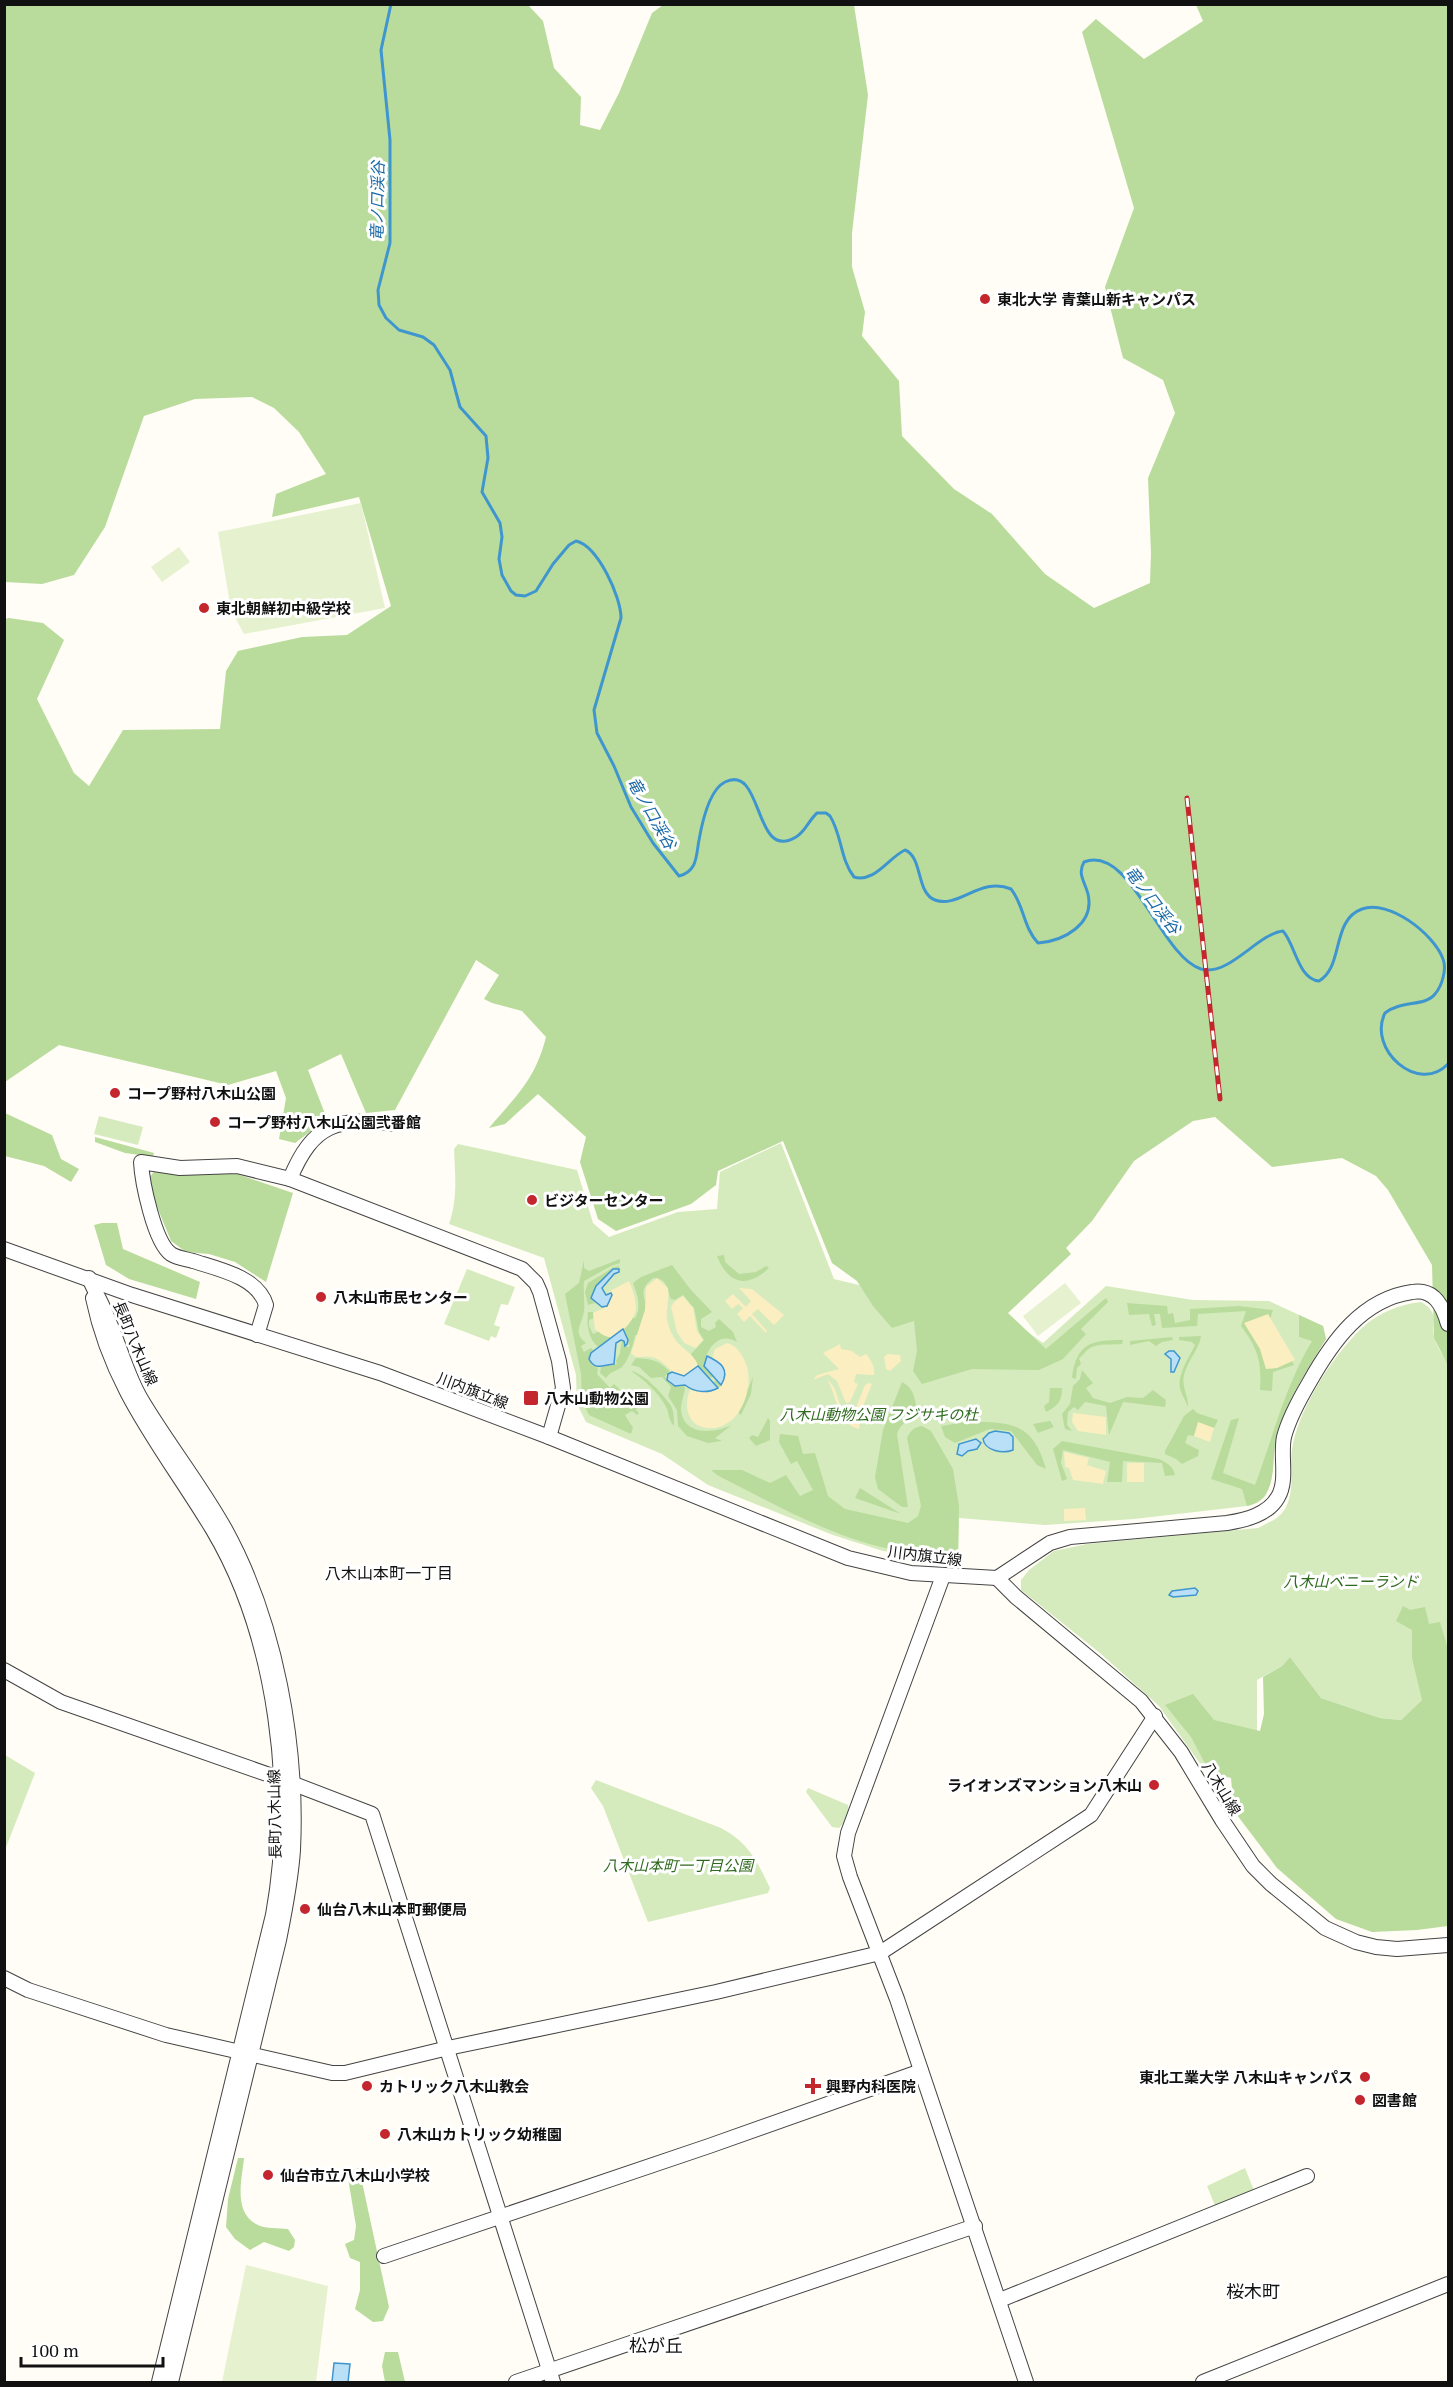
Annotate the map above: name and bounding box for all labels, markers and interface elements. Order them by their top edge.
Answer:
water label: 竜ノ口渓谷 [365,159,389,241]
place label: 東北大学 青葉山新キャンパス [997,289,1196,309]
marker: 東北大学 青葉山新キャンパス [978,292,992,306]
place label: 東北朝鮮初中級学校 [216,598,351,618]
marker: 東北朝鮮初中級学校 [197,601,211,615]
water label: 竜ノ口渓谷 [622,773,683,855]
water label: 竜ノ口渓谷 [1120,861,1187,940]
place label: コープ野村八木山公園 [127,1083,276,1103]
marker: コープ野村八木山公園 [108,1086,122,1100]
place label: コープ野村八木山公園弐番館 [227,1112,421,1132]
marker: コープ野村八木山公園弐番館 [208,1115,222,1129]
place label: ビジターセンター [544,1190,664,1210]
marker: ビジターセンター [525,1193,539,1207]
place label: 八木山市民センター [333,1287,468,1307]
marker: 八木山市民センター [314,1290,328,1304]
street label: 長町八木山線 [109,1298,163,1388]
street label: 川内旗立線 [434,1367,512,1413]
place label: 八木山動物公園 [544,1388,649,1408]
marker: 八木山動物公園 [522,1389,540,1407]
park label: 八木山動物公園 フジサキの杜 [780,1404,979,1424]
street label: 川内旗立線 [887,1541,963,1569]
district label: 八木山本町一丁目 [325,1562,453,1584]
park label: 八木山ベニーランド [1283,1571,1419,1591]
street label: 八木山線 [1198,1757,1246,1819]
street label: 長町八木山線 [263,1769,285,1859]
place label: ライオンズマンション八木山 [947,1775,1142,1795]
marker: ライオンズマンション八木山 [1147,1778,1161,1792]
park label: 八木山本町一丁目公園 [603,1855,755,1875]
place label: 仙台八木山本町郵便局 [317,1899,467,1919]
marker: 仙台八木山本町郵便局 [298,1902,312,1916]
place label: 東北工業大学 八木山キャンパス [1139,2067,1353,2087]
marker: 東北工業大学 八木山キャンパス [1358,2070,1372,2084]
place label: カトリック八木山教会 [379,2076,529,2096]
place label: 興野内科医院 [826,2076,916,2096]
marker: 興野内科医院 [804,2077,822,2095]
marker: カトリック八木山教会 [360,2079,374,2093]
place label: 図書館 [1372,2090,1417,2110]
marker: 図書館 [1353,2093,1367,2107]
place label: 八木山カトリック幼稚園 [397,2124,562,2144]
marker: 八木山カトリック幼稚園 [378,2127,392,2141]
place label: 仙台市立八木山小学校 [280,2165,430,2185]
marker: 仙台市立八木山小学校 [261,2168,275,2182]
district label: 桜木町 [1226,2279,1280,2303]
scale bar [21,2330,164,2368]
district label: 松が丘 [629,2333,683,2357]
text: 100 m [30,2338,79,2362]

